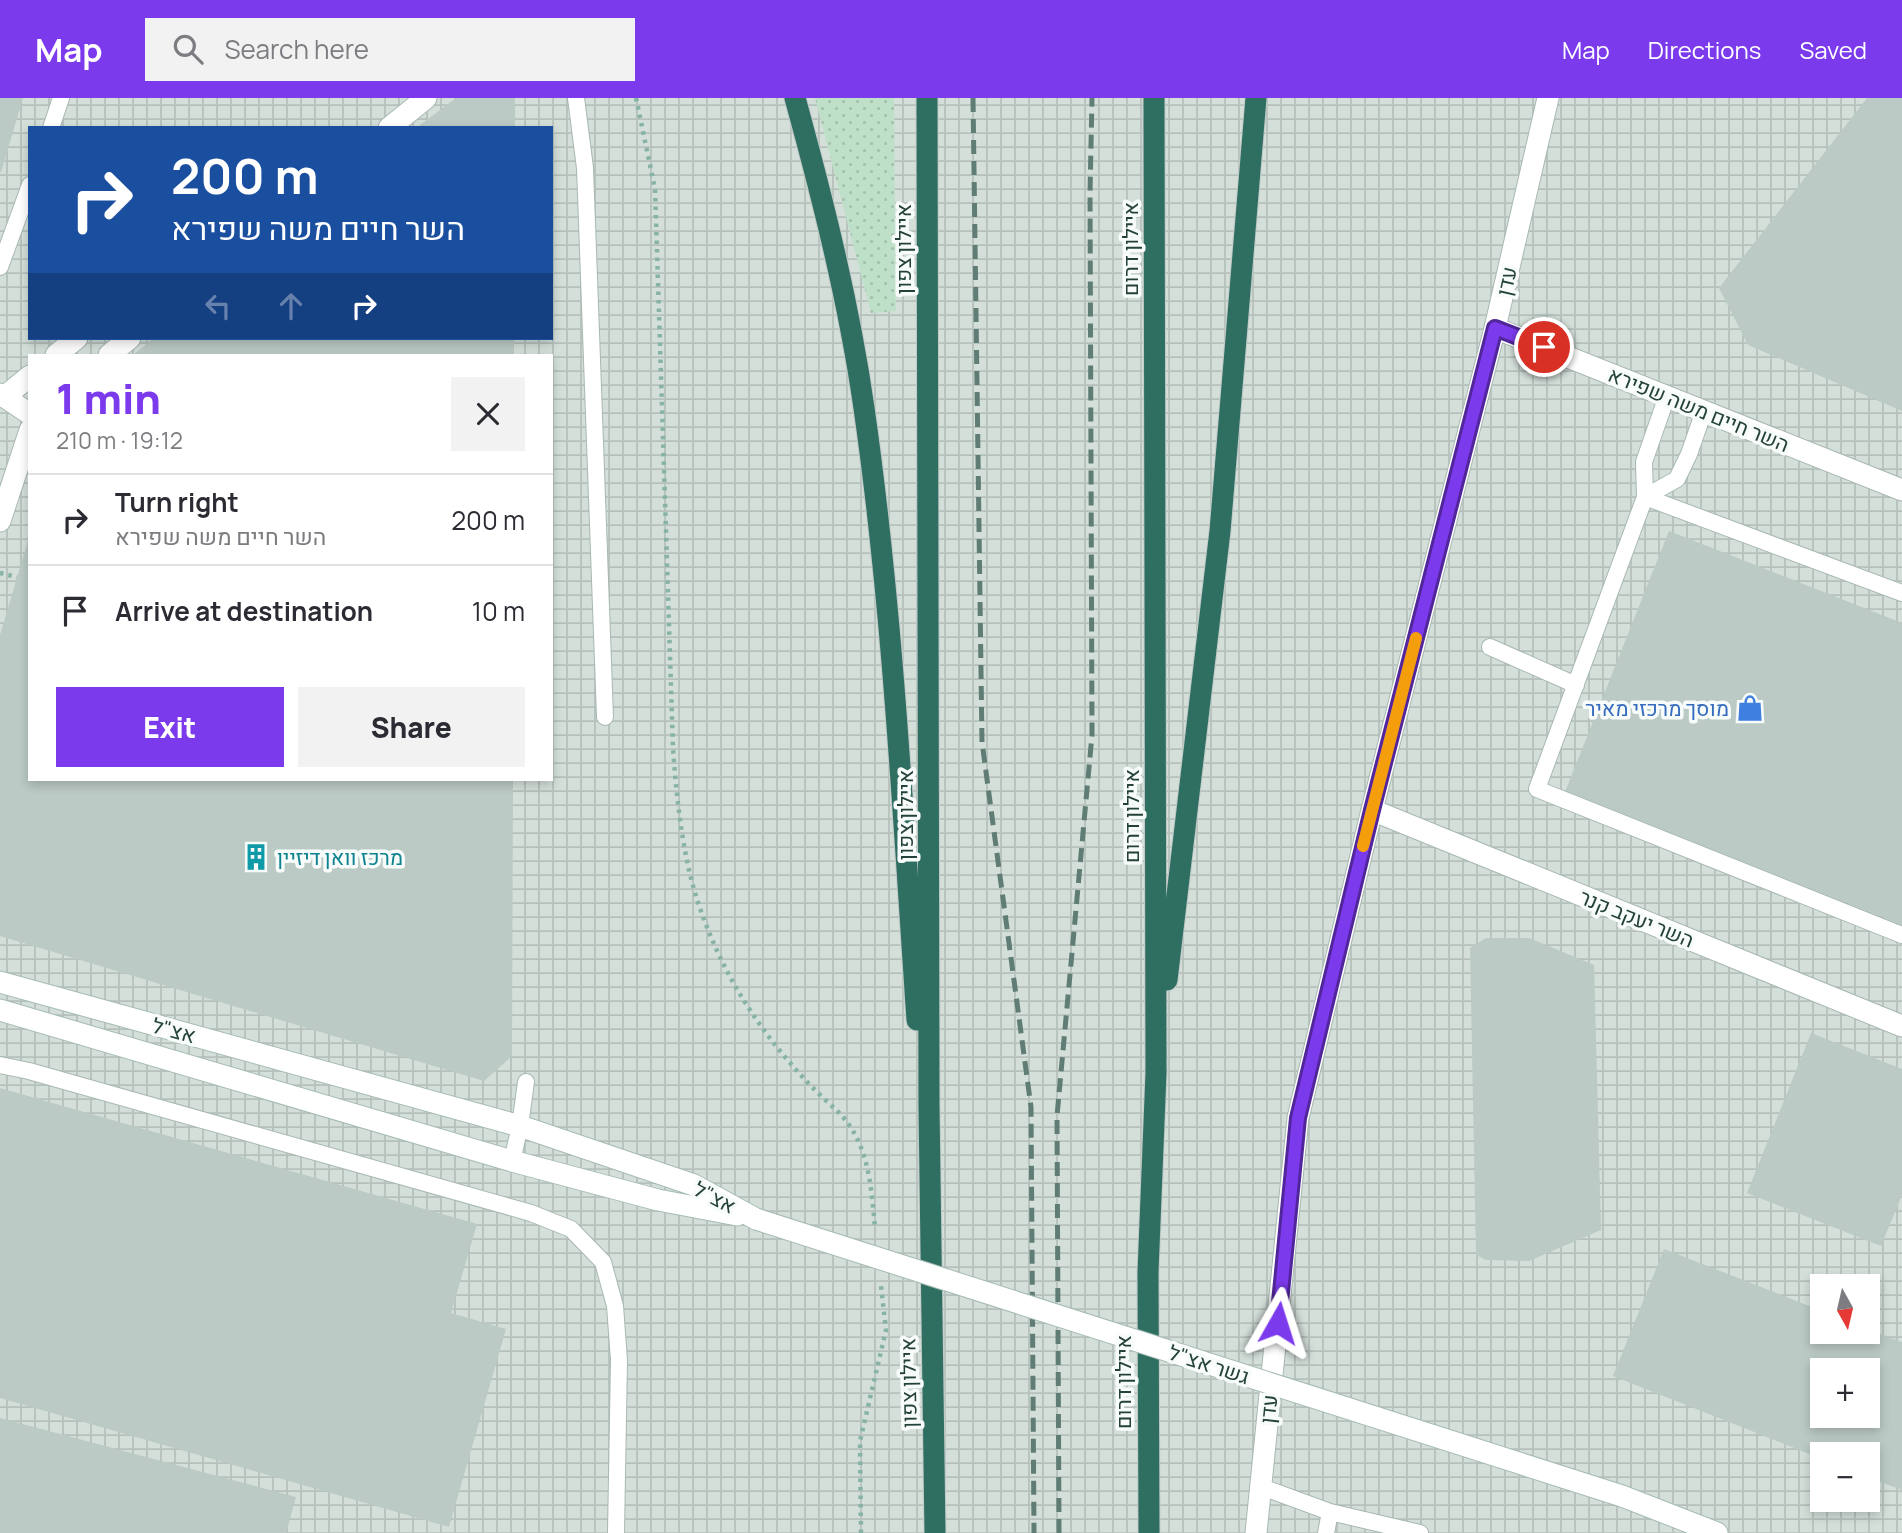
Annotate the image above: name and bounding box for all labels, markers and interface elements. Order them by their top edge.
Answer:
search box [145,18,635,81]
text: Map [35,27,103,72]
icon: search [169,30,207,68]
text: Search here [225,31,369,67]
text: Map [1562,33,1610,66]
text: Directions [1648,33,1761,66]
text: Saved [1799,33,1867,66]
text: 200 m [171,142,319,209]
icon: right [56,154,147,245]
street label: איילון דרום [1116,202,1144,296]
street label: איילון צפון [889,204,917,294]
text: השר חיים משה שפירא [171,206,465,250]
street label: עדן [1489,264,1523,298]
icon: left [199,287,237,325]
icon: ahead [272,287,310,325]
icon: right [345,287,383,325]
pin [1514,317,1574,377]
icon: arrive [1525,328,1563,366]
street label: השר חיים משה שפירא [1604,360,1794,458]
text: 1 min [56,369,161,427]
button: close [451,377,525,451]
text: 210 m · 19:12 [56,424,183,456]
text: Turn right [115,484,239,520]
icon: right [56,501,94,539]
text: 200 m [451,502,525,538]
text: השר חיים משה שפירא [115,520,326,552]
icon: arrive [56,592,94,630]
text: Arrive at destination [115,593,373,629]
text: 10 m [472,593,525,629]
button: Exit [56,687,284,767]
button: Share [298,687,525,767]
shop icon: מוסך מרכזי מאיר [1735,693,1765,723]
place label: מוסך מרכזי מאיר [1585,694,1729,722]
street label: איילון דרום [1117,769,1145,863]
street label: איילון צפון [891,770,919,860]
building icon: מרכז וואן דיזיין [241,842,271,872]
place label: מרכז וואן דיזיין [277,843,403,871]
street label: השר יעקב קנר [1576,882,1698,954]
street label: אצ"ל [149,1011,199,1049]
street label: אצ"ל [689,1174,741,1220]
north arrow [1810,1274,1880,1344]
map controls [1810,1274,1880,1512]
position arrow [1241,1286,1315,1360]
street label: איילון דרום [1109,1335,1137,1429]
street label: איילון צפון [893,1338,923,1428]
street label: גשר אצ"ל [1165,1338,1253,1390]
button: + [1810,1358,1880,1428]
street label: עדן [1253,1393,1283,1425]
button: − [1810,1442,1880,1512]

